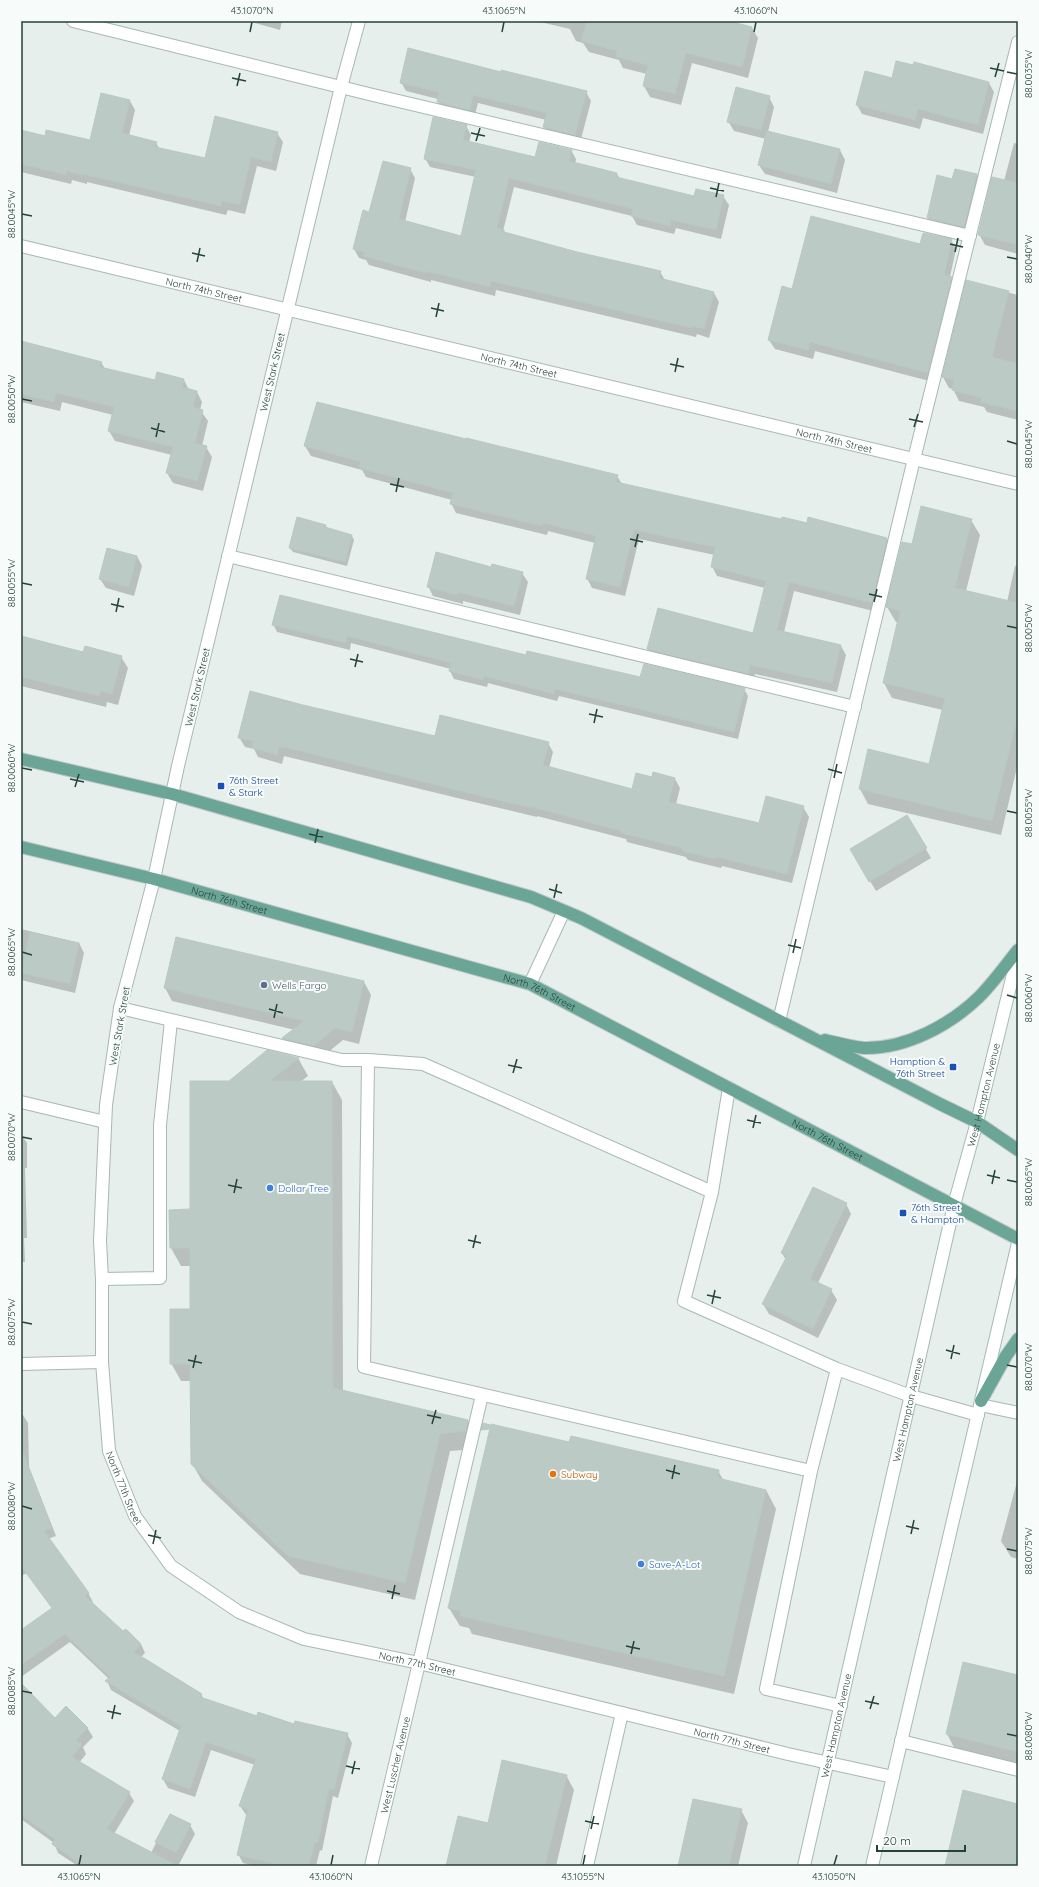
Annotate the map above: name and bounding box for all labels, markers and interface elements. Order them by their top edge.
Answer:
text: 43.1070°N [231,4,273,17]
text: 43.1065°N [483,4,525,17]
text: 43.1060°N [734,4,778,17]
text: 88.0035°W [1022,50,1035,98]
text: 88.0045°W [5,190,18,238]
text: 88.0040°W [1022,234,1035,283]
street label: North 74th Street [164,275,244,306]
street label: West Stark Street [257,331,288,413]
street label: North 74th Street [479,350,559,381]
text: 88.0050°W [5,374,18,423]
text: 88.0045°W [1022,420,1035,468]
street label: North 74th Street [795,425,874,456]
text: 88.0055°W [5,558,18,607]
text: 88.0050°W [1022,603,1035,652]
street label: West Stark Street [182,646,213,728]
text: 88.0060°W [5,743,18,792]
place label: 76th Street & Stark [229,774,279,799]
marker: 76th Street & Stark [216,781,226,791]
text: 88.0055°W [1022,788,1035,837]
street label: North 76th Street [190,884,269,917]
text: 88.0065°W [5,928,18,976]
street label: North 76th Street [502,971,579,1014]
text: 88.0060°W [1022,973,1035,1022]
place label: Wells Fargo [272,979,326,992]
marker: Wells Fargo [259,980,269,990]
street label: West Stark Street [106,985,133,1067]
street label: West Hampton Avenue [964,1041,1003,1148]
place label: Hamption & 76th Street [890,1055,946,1080]
marker: Hamption & 76th Street [948,1062,958,1072]
text: 88.0070°W [5,1113,18,1161]
street label: North 76th Street [790,1116,866,1164]
text: 88.0065°W [1022,1158,1035,1206]
place label: Dollar Tree [278,1182,329,1195]
marker: Dollar Tree [265,1183,275,1193]
place label: 76th Street & Hampton [911,1201,964,1226]
marker: 76th Street & Hampton [898,1208,908,1218]
text: 88.0075°W [5,1298,18,1346]
text: 88.0070°W [1022,1343,1035,1391]
street label: West Hampton Avenue [890,1356,926,1463]
street label: North 77th Street [103,1449,146,1528]
place label: Subway [561,1468,598,1481]
marker: Subway [548,1469,558,1479]
text: 88.0080°W [5,1481,18,1530]
text: 88.0075°W [1022,1527,1035,1575]
place label: Save-A-Lot [649,1558,701,1571]
marker: Save-A-Lot [636,1559,646,1569]
street label: North 77th Street [378,1649,457,1679]
text: 88.0085°W [5,1666,18,1715]
street label: West Hampton Avenue [818,1672,855,1779]
text: 88.0080°W [1022,1711,1035,1760]
street label: West Luscher Avenue [378,1715,413,1815]
street label: North 77th Street [692,1725,772,1757]
scale bar [877,1827,965,1853]
text: 20 m [883,1833,911,1848]
text: 43.1065°N [58,1870,100,1883]
text: 43.1060°N [309,1870,353,1883]
text: 43.1055°N [561,1870,605,1883]
text: 43.1050°N [812,1870,856,1883]

